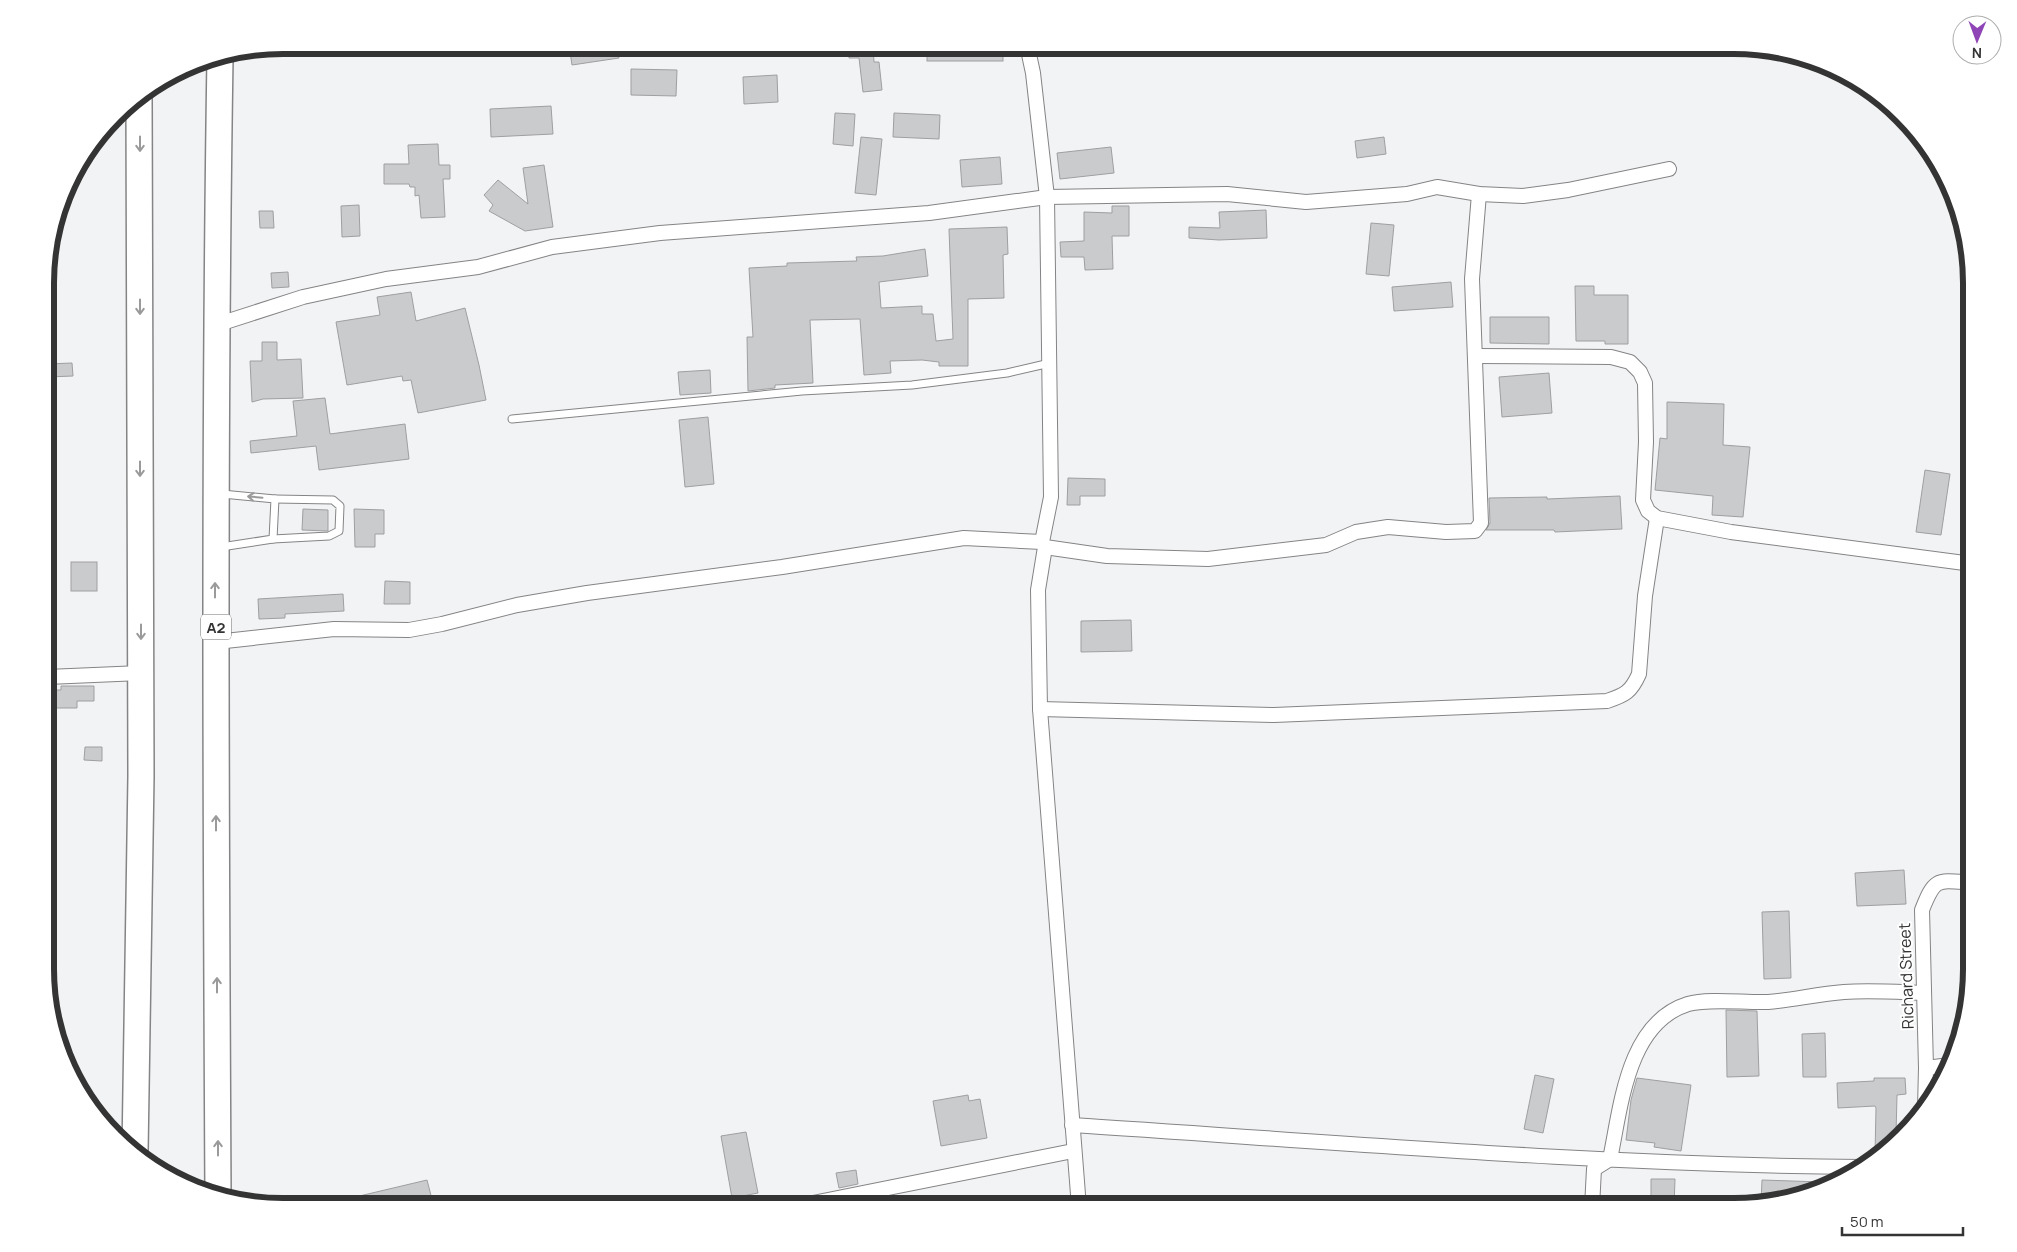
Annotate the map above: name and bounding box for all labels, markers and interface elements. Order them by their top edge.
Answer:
north arrow [1952,15,2002,65]
text: N [1972,44,1982,63]
one-way arrow [135,136,145,152]
one-way arrow [135,298,145,315]
one-way arrow [135,461,145,477]
one-way arrow [247,492,263,502]
one-way arrow [210,582,220,598]
road number: A2 [201,614,231,640]
one-way arrow [136,624,146,640]
one-way arrow [211,815,221,831]
street label: Richard Street [1893,922,1919,1030]
one-way arrow [212,977,222,994]
one-way arrow [213,1140,223,1156]
scale bar [1842,1204,1963,1236]
text: 50 m [1850,1211,1884,1232]

